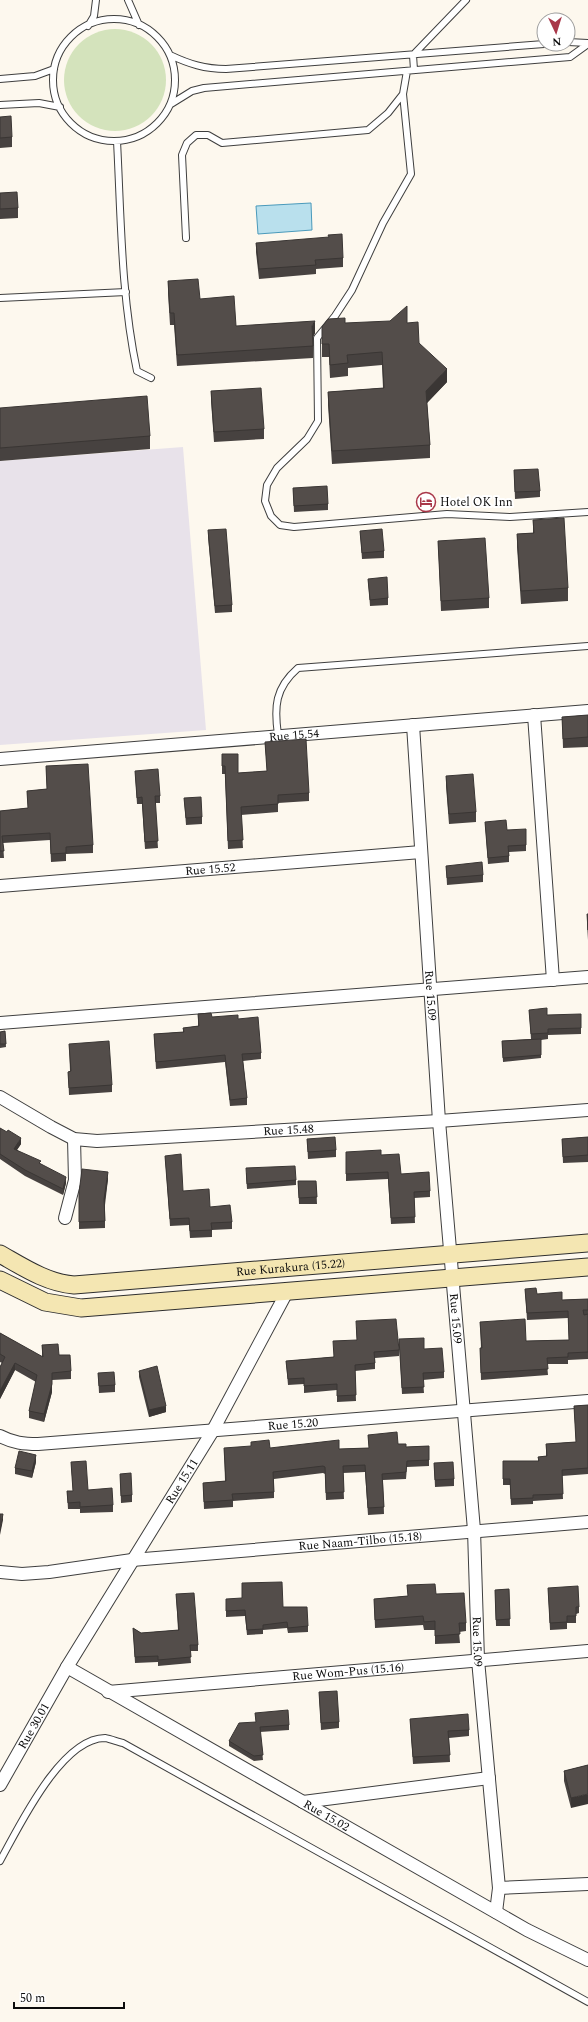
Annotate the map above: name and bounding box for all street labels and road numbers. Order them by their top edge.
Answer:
street label: Rue 15.54 [268,724,320,747]
street label: Rue 15.52 [184,858,236,881]
street label: Rue 15.09 [419,970,441,1021]
street label: Rue 15.48 [263,1119,314,1141]
street label: Rue Kurakura (15.22) [235,1254,346,1282]
street label: Rue 15.09 [444,1292,467,1344]
street label: Rue 15.20 [267,1413,319,1436]
street label: Rue 15.11 [161,1455,203,1508]
street label: Rue Naam-Tilbo (15.18) [298,1527,423,1556]
street label: Rue 15.09 [467,1616,488,1668]
street label: Rue Wom-Pus (15.16) [292,1658,405,1686]
street label: Rue 30.01 [13,1699,55,1753]
street label: Rue 15.02 [300,1795,353,1837]

